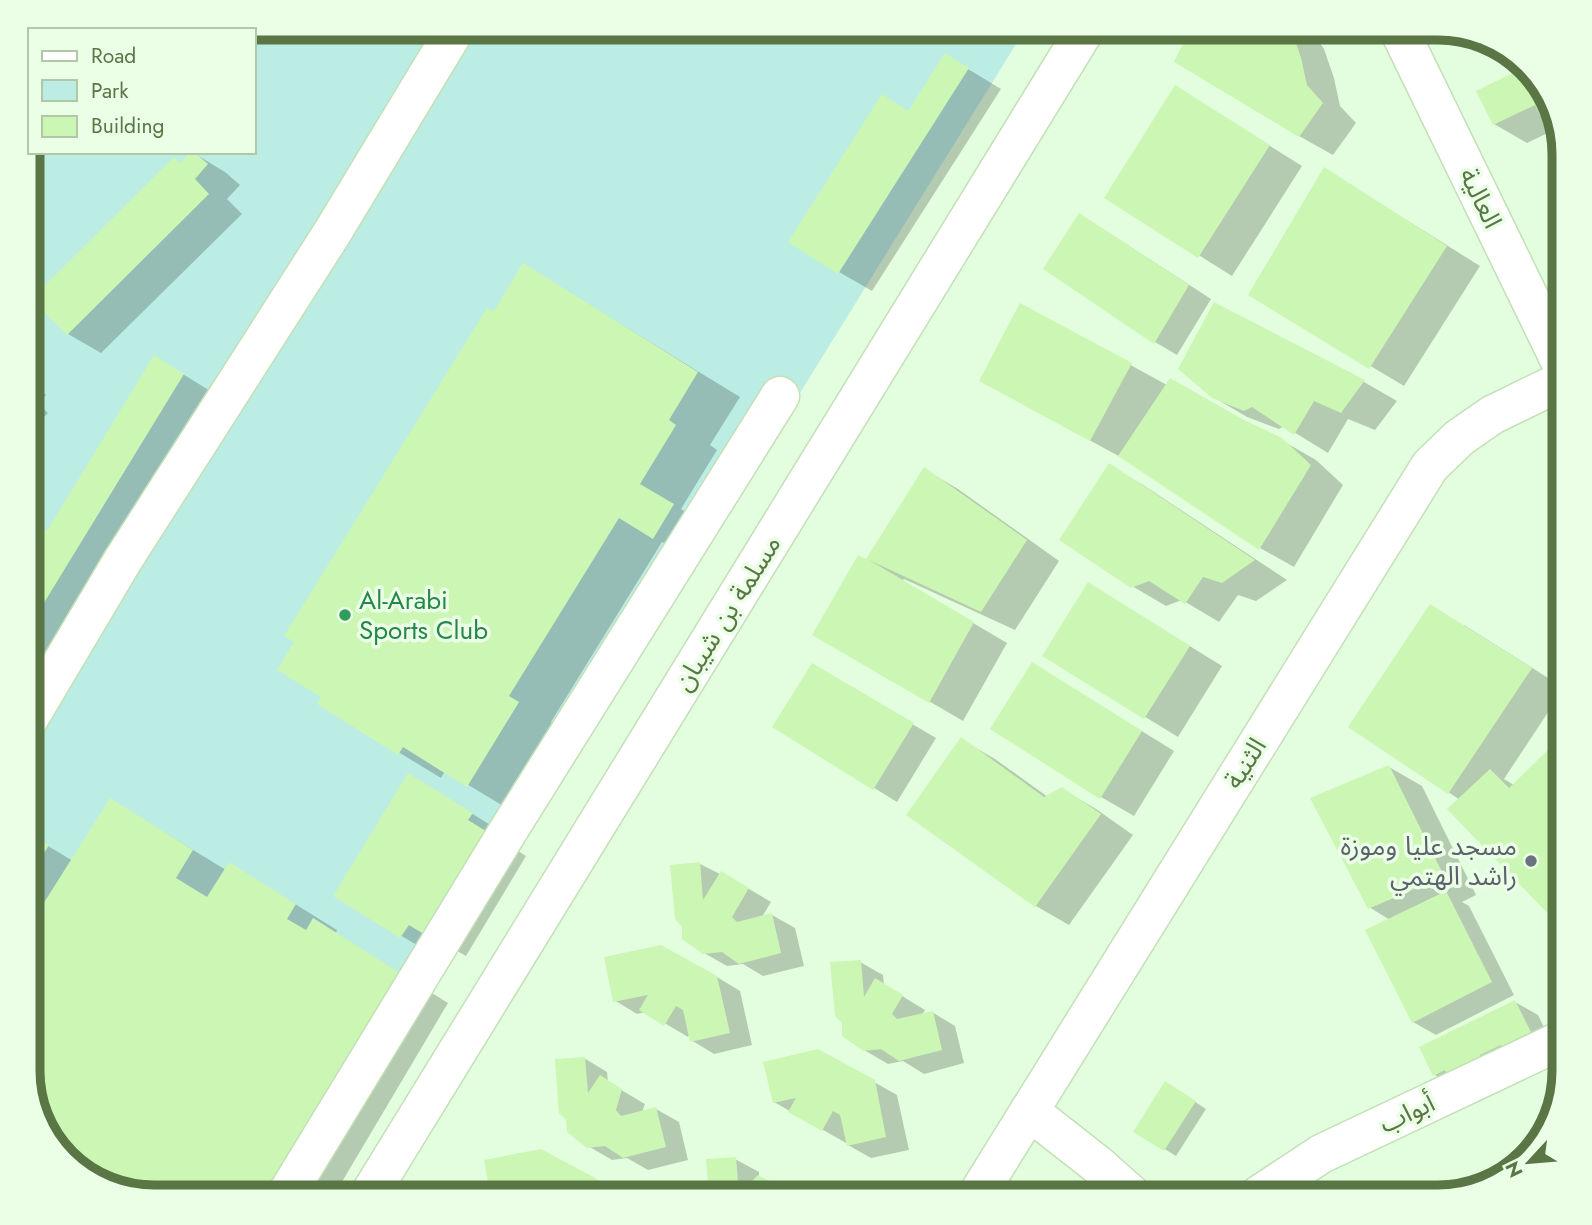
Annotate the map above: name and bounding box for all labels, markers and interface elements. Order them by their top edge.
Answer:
legend [28,28,256,154]
text: Road [91,41,136,71]
text: Park [91,76,129,106]
text: Building [91,111,164,141]
street label: العالية [1450,161,1512,235]
street label: مسلمة بن شيبان [664,528,790,698]
place label: Al-Arabi Sports Club [359,581,488,649]
marker: Al-Arabi Sports Club [337,607,353,623]
street label: الثنية [1215,730,1275,796]
place label: مسجد عليا وموزة راشد الهتمي [1341,827,1517,896]
marker: مسجد عليا وموزة راشد الهتمي [1523,853,1539,869]
street label: أبواب [1373,1084,1441,1142]
north arrow [1494,1127,1564,1197]
text: N [1499,1157,1530,1182]

